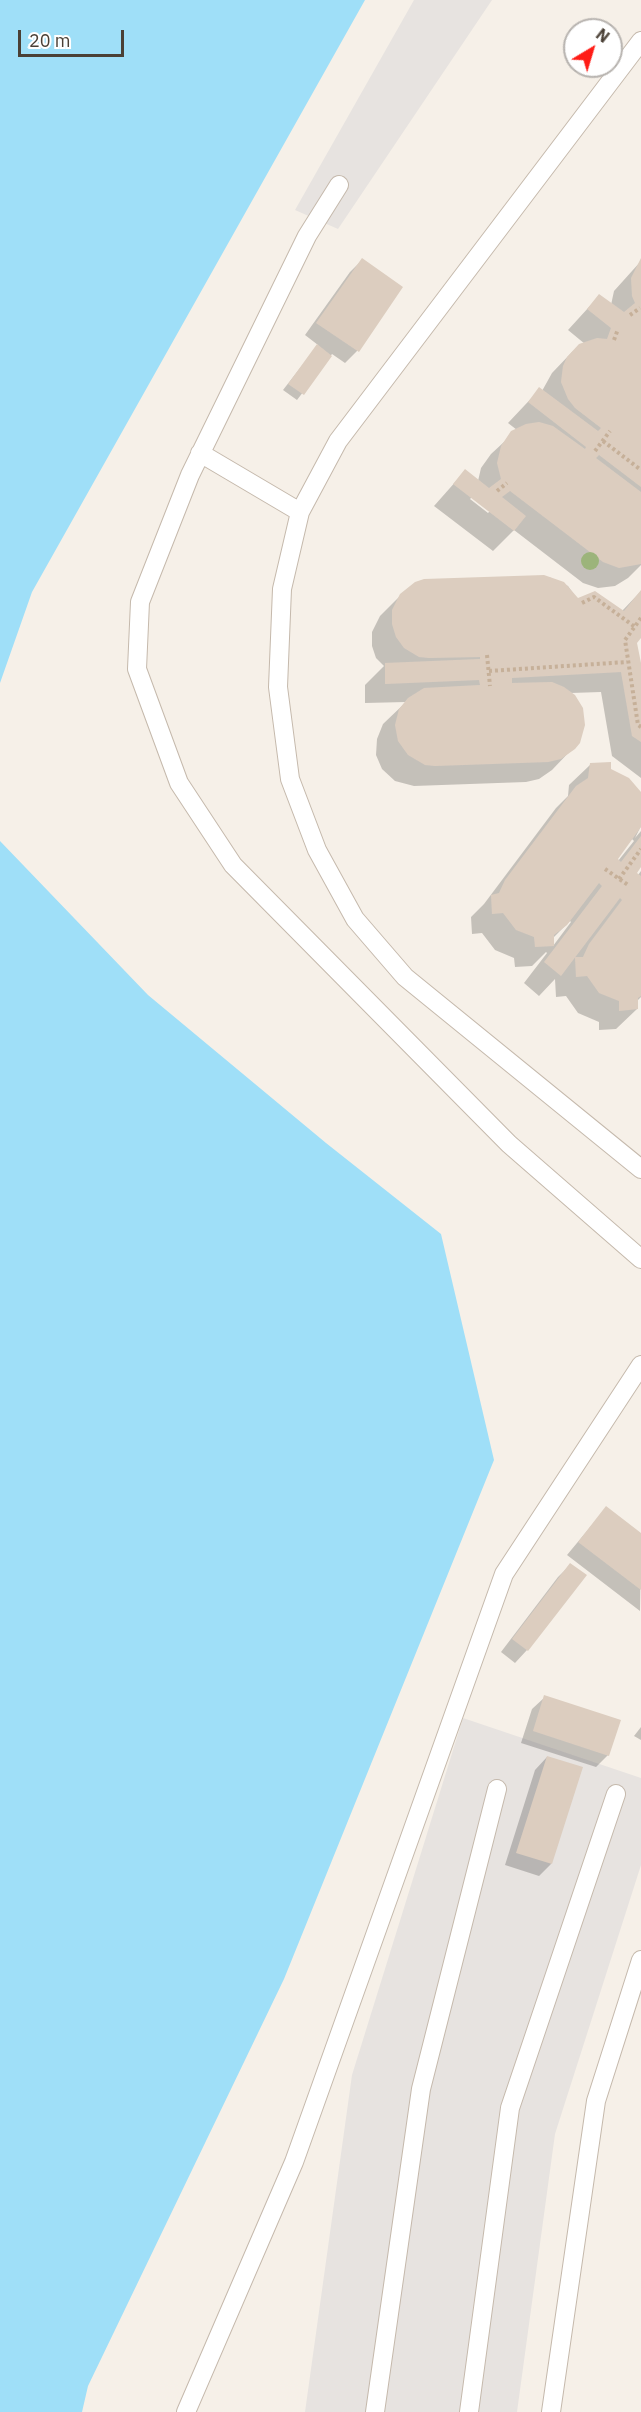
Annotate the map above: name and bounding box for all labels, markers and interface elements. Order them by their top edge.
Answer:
scale bar [21,18,128,56]
north arrow [563,18,623,78]
text: N [592,24,614,47]
text: 20 m [29,29,71,52]

